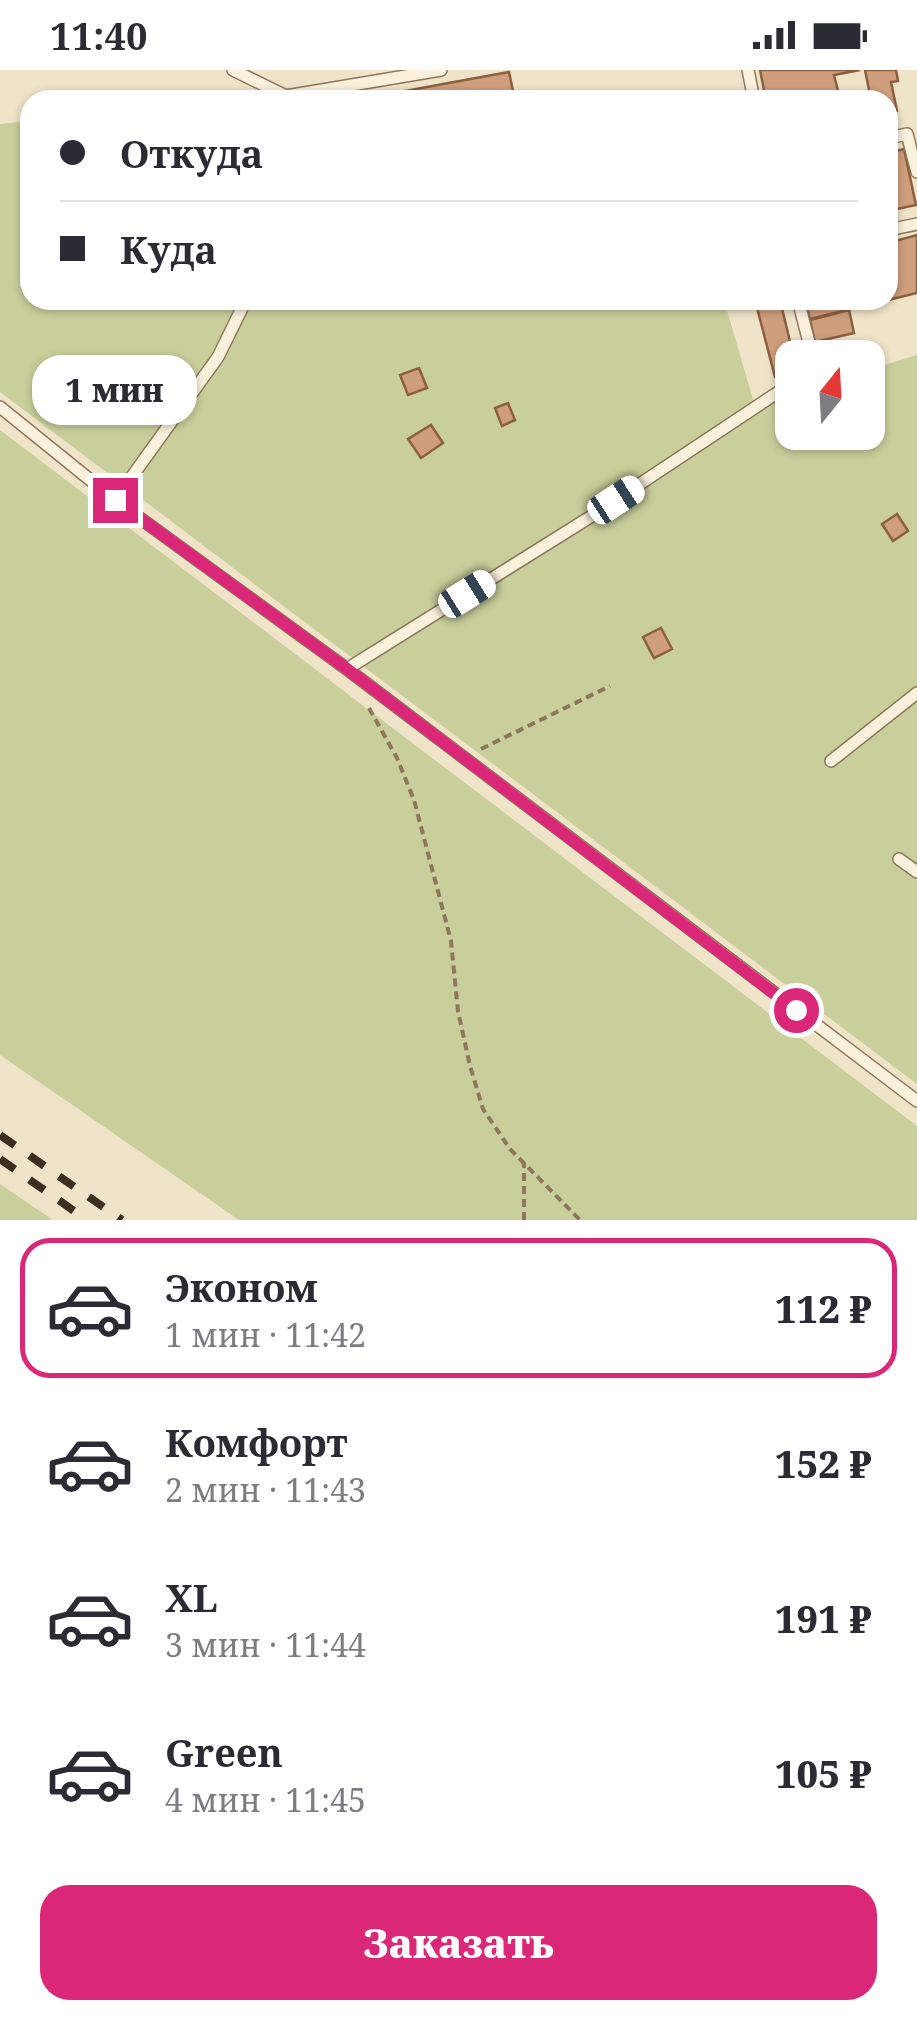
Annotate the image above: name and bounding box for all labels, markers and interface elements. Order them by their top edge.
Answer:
text: 11:40 [50,9,147,61]
text: Откуда [120,127,263,179]
text: Куда [120,223,217,275]
north arrow [775,340,885,450]
map controls [775,340,885,450]
callout: 1 мин [32,355,198,425]
text: 1 мин [65,368,164,411]
car [583,471,649,529]
route end [93,478,138,523]
car [434,565,500,623]
route start [774,988,819,1033]
text: Эконом [165,1261,318,1313]
icon: car [45,1263,135,1353]
text: 112 ₽ [775,1282,872,1334]
text: 1 мин · 11:42 [165,1313,366,1356]
text: Комфорт [165,1416,348,1468]
icon: car [45,1418,135,1508]
text: 152 ₽ [775,1437,872,1489]
text: 2 мин · 11:43 [165,1468,366,1511]
text: XL [165,1571,218,1623]
icon: car [45,1573,135,1663]
text: 191 ₽ [775,1592,872,1644]
text: 3 мин · 11:44 [165,1623,366,1666]
text: Green [165,1726,283,1778]
icon: car [45,1728,135,1818]
text: 105 ₽ [775,1747,872,1799]
text: 4 мин · 11:45 [165,1778,366,1821]
button: Заказать [40,1885,877,2000]

